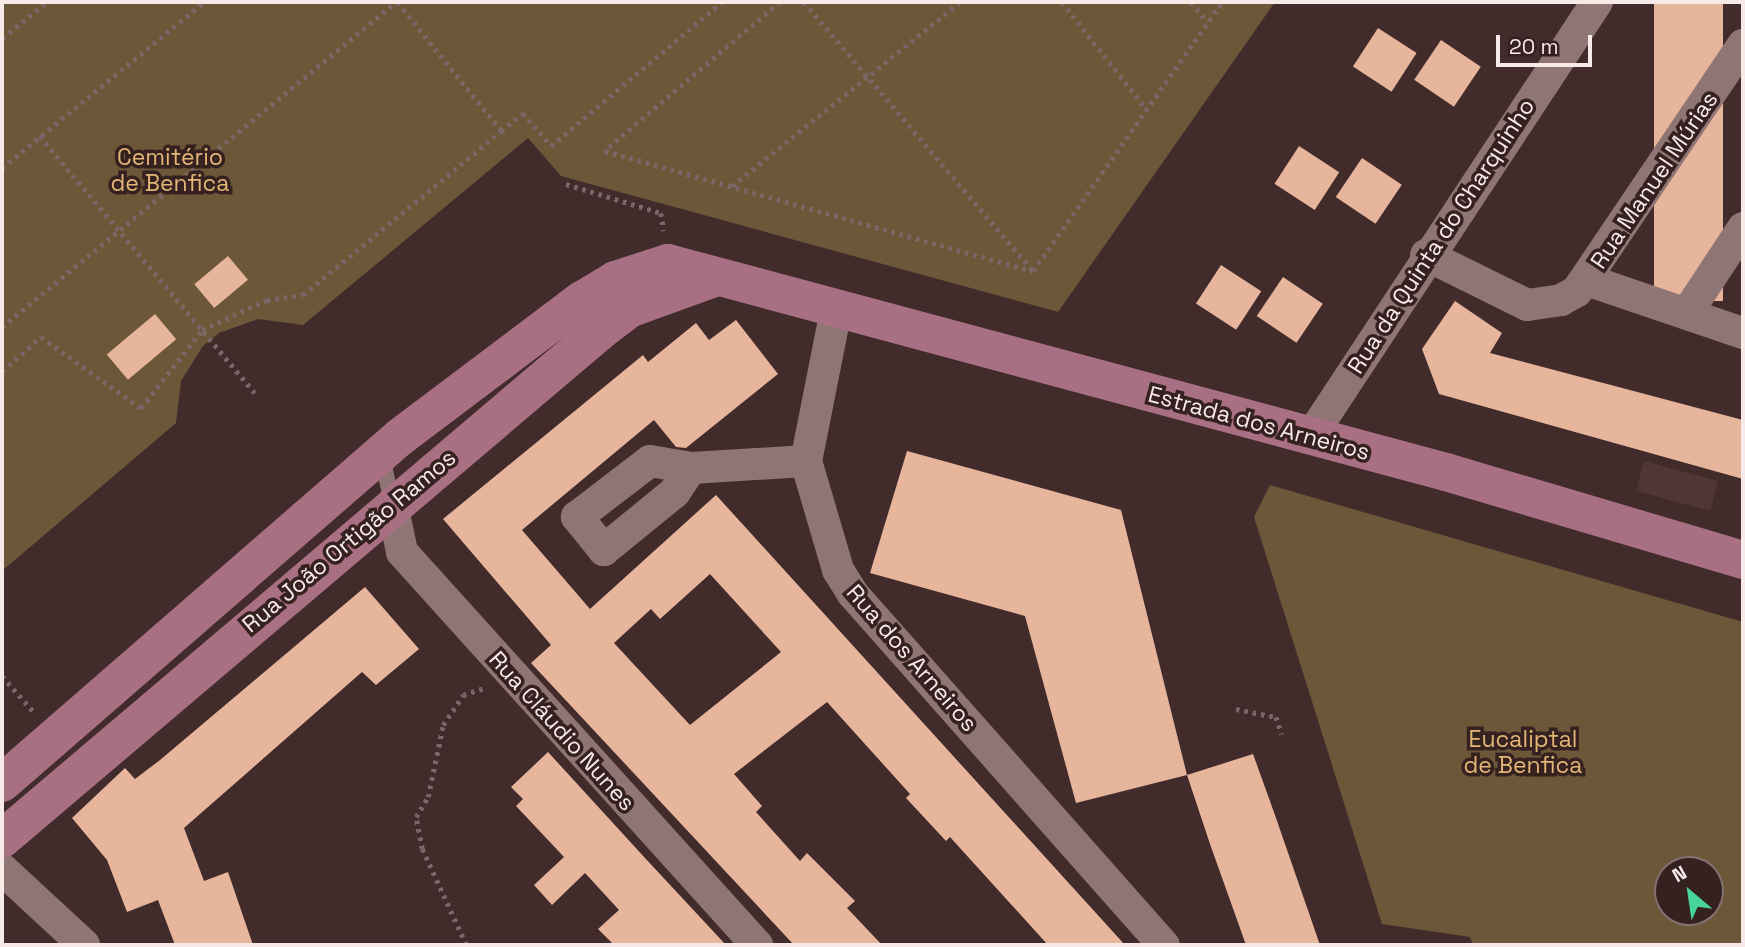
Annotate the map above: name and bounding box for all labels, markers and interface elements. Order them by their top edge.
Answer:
scale bar [1500,21,1596,65]
text: 20 m [1509,33,1559,60]
street label: Rua Manuel Múrias [1585,86,1723,274]
street label: Rua da Quinta do Charquinho [1342,93,1540,379]
park label: Cemitério de Benfica [110,143,230,197]
street label: Estrada dos Arneiros [1145,380,1373,466]
street label: Rua João Ortigão Ramos [237,444,461,638]
street label: Rua dos Arneiros [841,579,983,737]
street label: Rua Cláudio Nunes [483,646,641,816]
park label: Eucaliptal de Benfica [1463,725,1583,779]
north arrow [1654,856,1724,926]
text: N [1668,860,1691,888]

